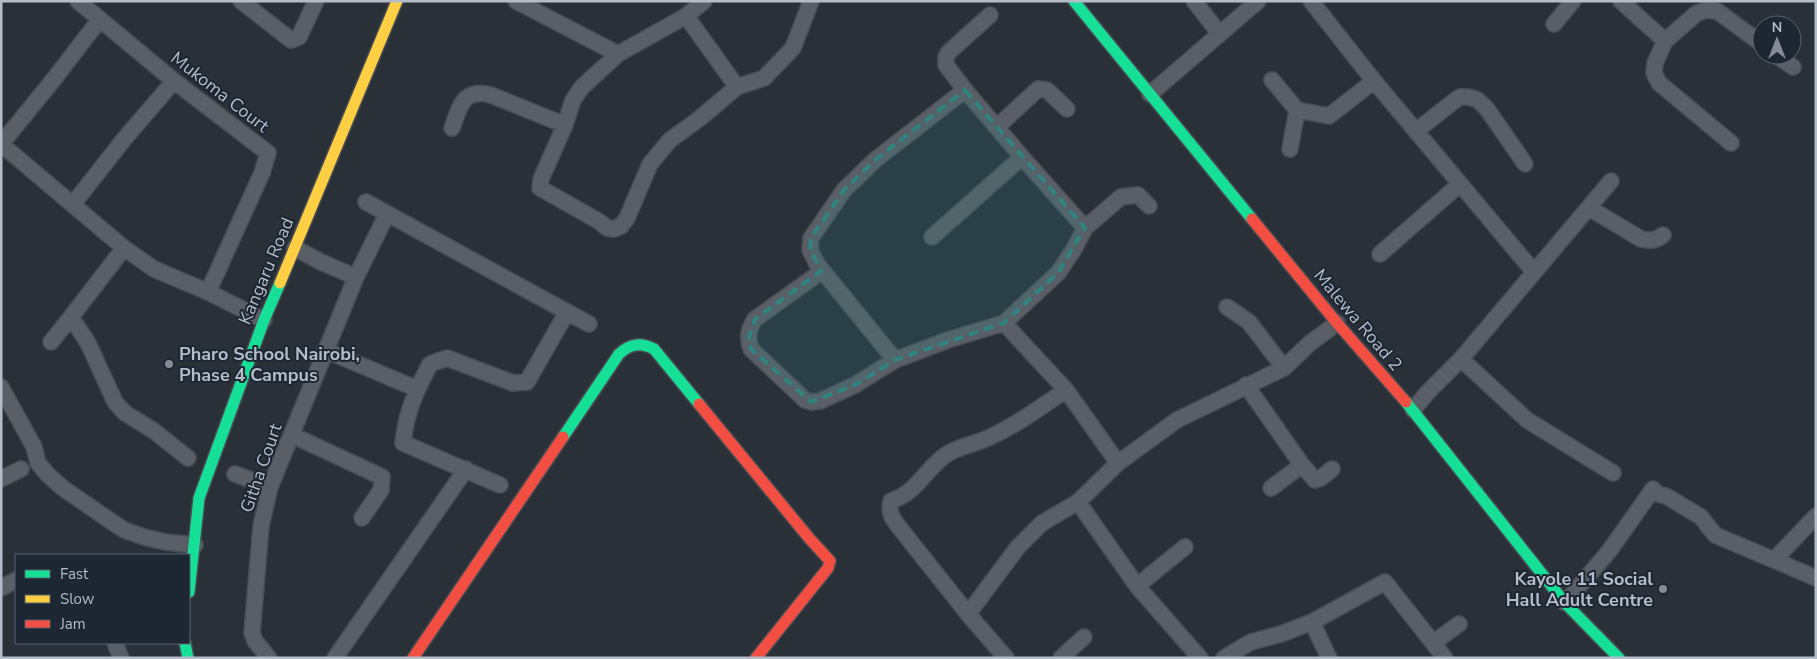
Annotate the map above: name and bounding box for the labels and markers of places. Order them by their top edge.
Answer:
place label: Pharo School Nairobi, Phase 4 Campus [179,342,360,387]
marker: Pharo School Nairobi, Phase 4 Campus [163,358,175,370]
place label: Kayole 11 Social Hall Adult Centre [1506,567,1653,612]
marker: Kayole 11 Social Hall Adult Centre [1657,583,1669,595]

